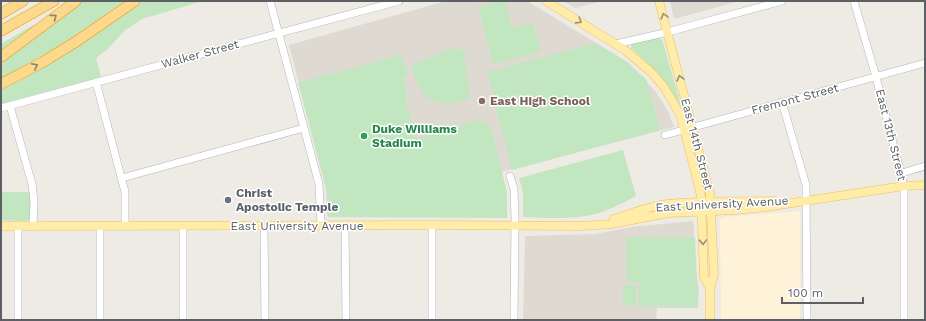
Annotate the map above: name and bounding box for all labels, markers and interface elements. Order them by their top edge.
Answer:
one-way arrow [660,13,669,20]
one-way arrow [50,15,57,22]
one-way arrow [575,17,582,24]
street label: Walker Street [160,37,240,71]
one-way arrow [31,64,39,71]
one-way arrow [676,75,685,82]
street label: Fremont Street [750,81,840,117]
street label: East 13th Street [873,88,909,182]
place label: East High School [490,94,590,108]
marker: East High School [477,96,487,106]
street label: East 14th Street [678,97,716,191]
place label: Duke Williams Stadium [372,122,457,150]
marker: Duke Williams Stadium [359,131,369,141]
place label: Christ Apostolic Temple [236,186,339,214]
street label: East University Avenue [655,194,789,214]
marker: Christ Apostolic Temple [223,195,233,205]
street label: East University Avenue [230,219,364,233]
one-way arrow [698,239,707,245]
scale bar [782,279,863,305]
text: 100 m [788,286,823,300]

